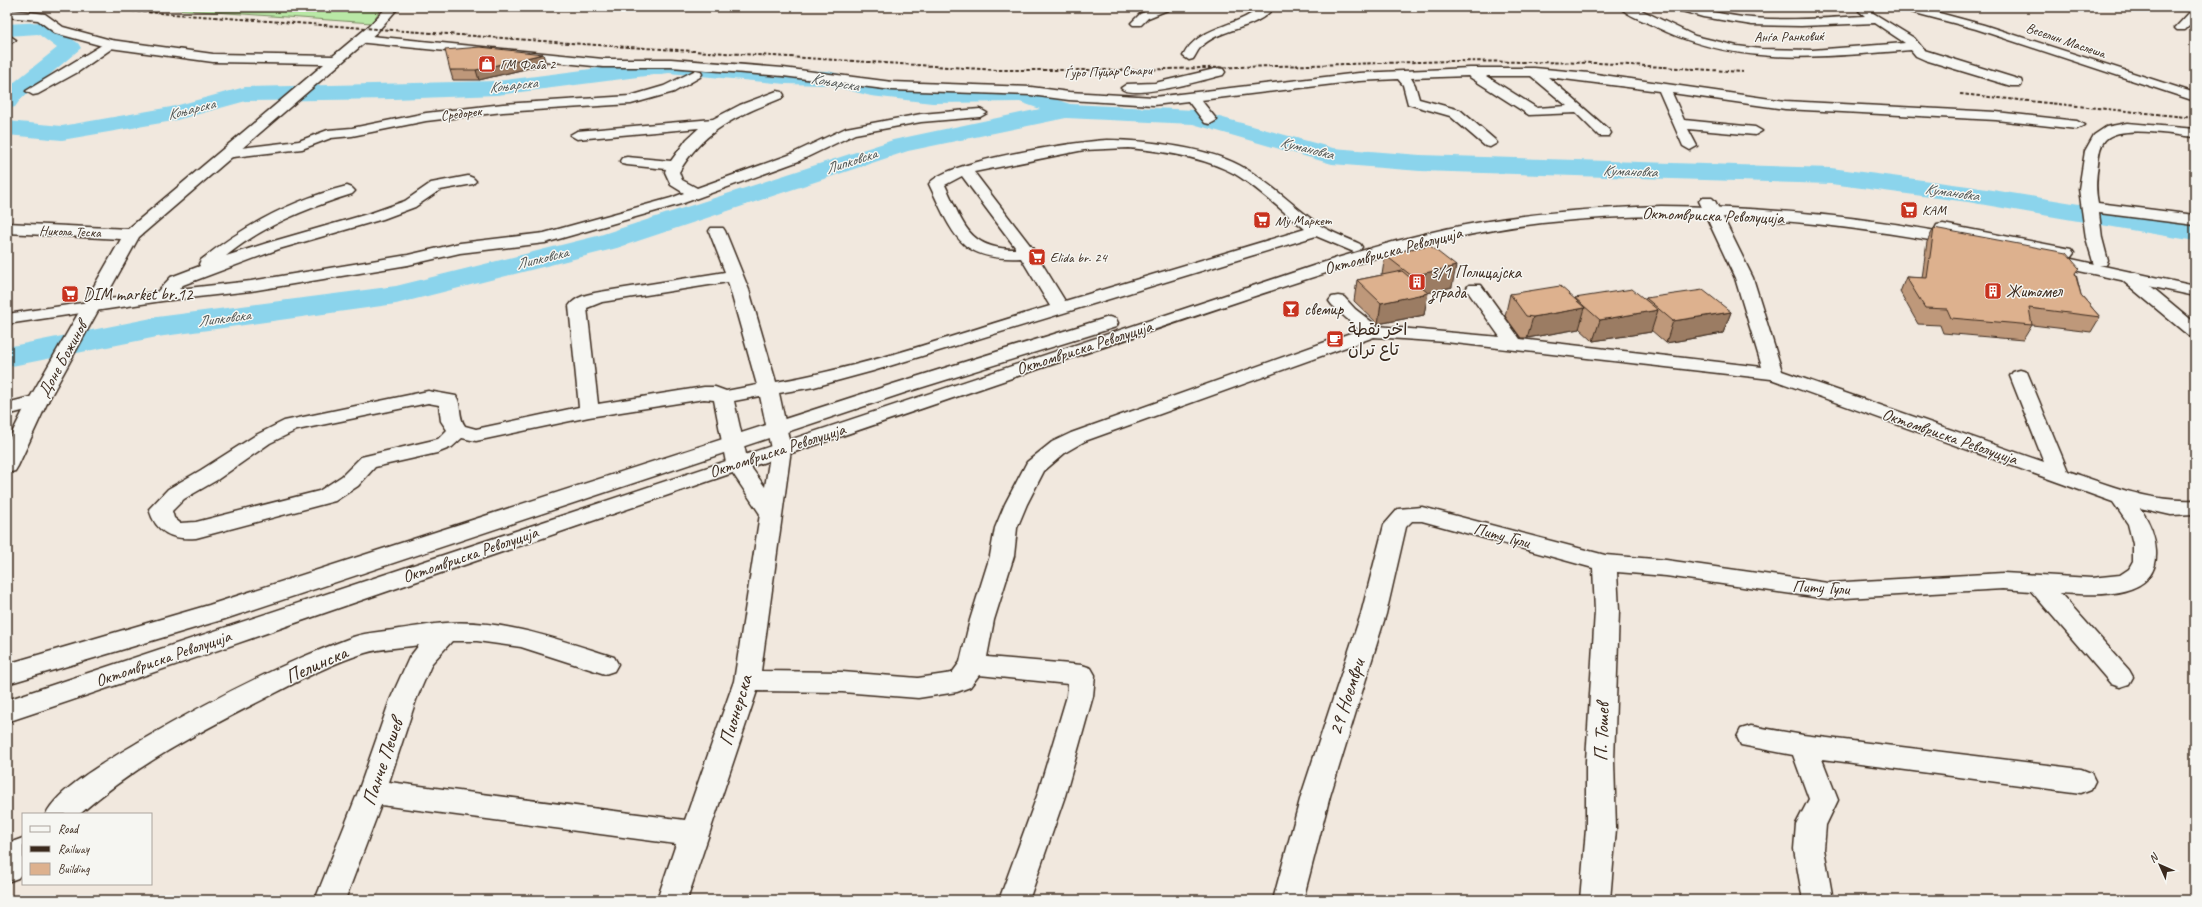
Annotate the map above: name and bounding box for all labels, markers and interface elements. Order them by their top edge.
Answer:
street label: Веселин Маслеша [2024,19,2109,62]
street label: Анѓа Ранковиќ [1754,27,1825,46]
shop icon: ГМ Фаба 2 [477,54,497,74]
place label: ГМ Фаба 2 [500,56,557,73]
street label: Ѓуро Пуцар Стари [1064,61,1154,82]
water label: Коњарска [810,69,862,96]
water label: Коњарска [488,73,540,97]
water label: Коњарска [166,94,219,125]
street label: Средорек [440,102,484,124]
water label: Кумановка [1278,133,1337,165]
water label: Липковска [823,144,881,179]
water label: Кумановка [1603,161,1659,182]
water label: Кумановка [1924,179,1981,206]
supermarket icon: КАМ [1899,200,1919,220]
place label: КАМ [1922,202,1947,219]
street label: Октомвриска Револуција [1642,203,1786,229]
supermarket icon: Му Маркет [1252,210,1272,230]
place label: Му Маркет [1275,212,1333,229]
street label: Никола Теска [39,222,102,241]
street label: Октомвриска Револуција [1322,222,1466,279]
water label: Липковска [514,242,572,274]
supermarket icon: Elida br. 24 [1027,247,1047,267]
place label: Elida br. 24 [1050,249,1108,266]
place label: 3/1 Полицајска зграда [1428,262,1523,304]
building icon: 3/1 Полицајска зграда [1407,272,1427,292]
building icon: Житомел [1983,281,2003,301]
place label: Житомел [2006,281,2063,302]
supermarket icon: DIM market br.12 [60,284,80,304]
place label: DIM market br.12 [83,284,194,305]
bar icon: свемир [1281,299,1301,319]
place label: свемир [1304,299,1345,320]
water label: Липковска [197,305,253,332]
street label: Доне Божинов [33,314,94,401]
street label: Октомвриска Револуција [1013,315,1156,379]
place label: اخر نقطة تاع تران [1348,319,1407,361]
cafe icon: اخر نقطة تاع تران [1325,329,1345,349]
street label: Октомвриска Револуција [1879,403,2022,470]
street label: Октомвриска Револуција [706,418,849,482]
street label: Питу Гули [1471,518,1534,553]
street label: Октомвриска Револуција [400,521,542,587]
street label: Питу Гули [1792,576,1852,600]
street label: Октомвриска Револуција [93,625,235,691]
street label: Пелинска [281,639,353,689]
street label: 29 Ноември [1322,654,1371,738]
street label: Пионерска [713,671,758,748]
street label: П. Тошев [1588,699,1615,762]
street label: Панче Пешев [356,711,410,809]
legend [22,813,152,885]
text: Road [58,821,80,837]
text: Railway [58,841,90,857]
north arrow [2140,845,2180,885]
text: N [2146,849,2162,865]
text: Building [58,861,90,877]

